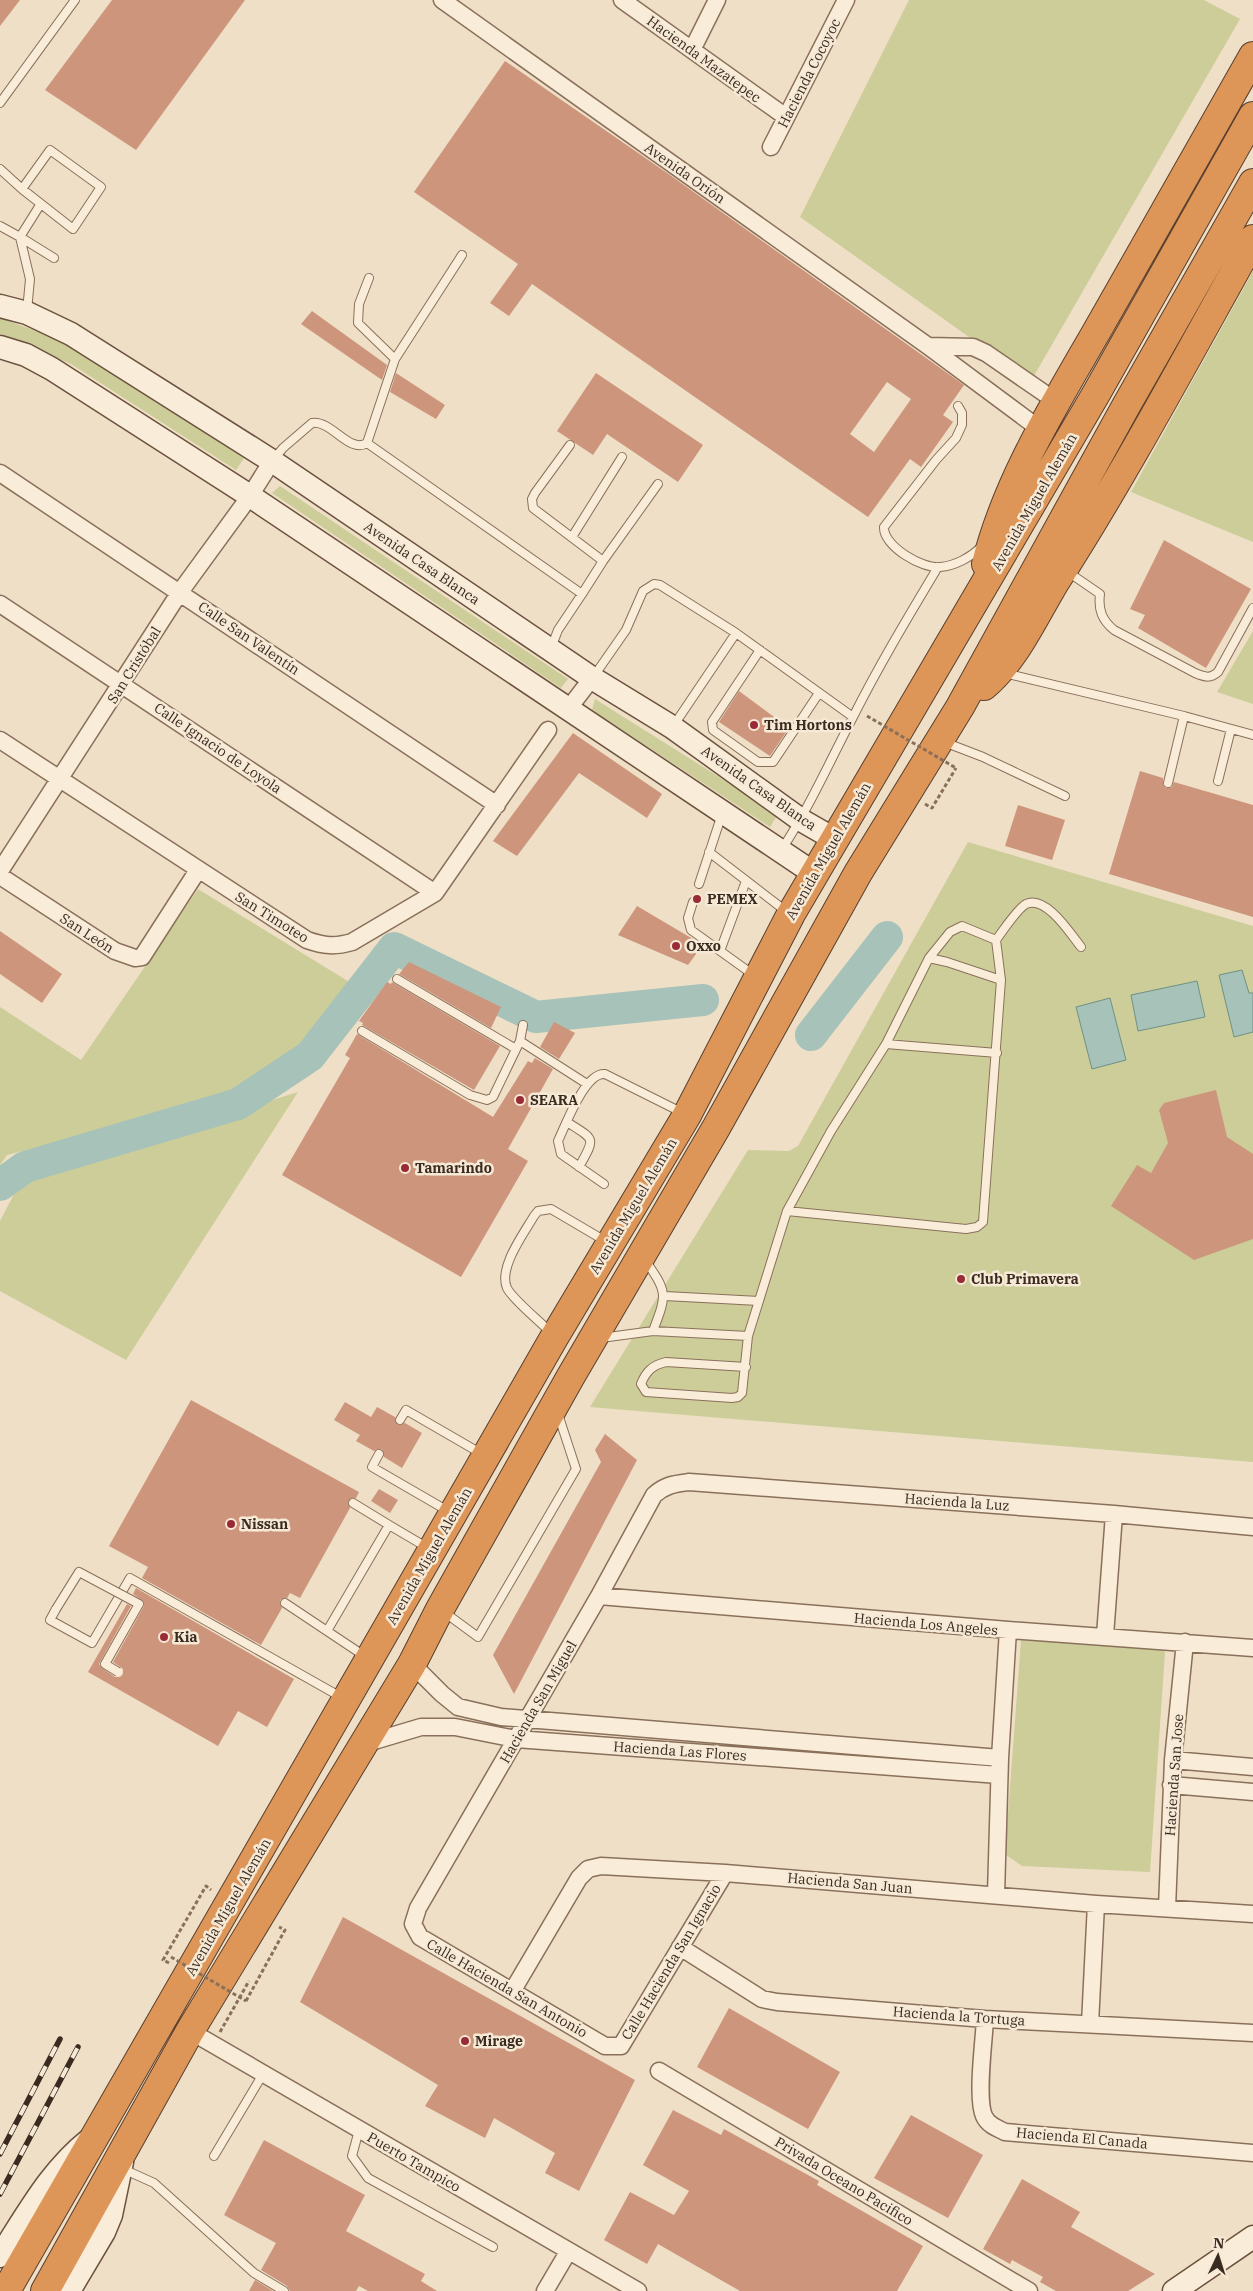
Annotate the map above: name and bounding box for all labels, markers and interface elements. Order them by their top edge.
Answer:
street label: Hacienda Mazatepec [643,12,765,106]
street label: Hacienda Cocoyoc [774,15,844,131]
street label: Avenida Orión [641,139,729,207]
street label: Avenida Miguel Alemán [987,430,1081,574]
street label: Avenida Casa Blanca [361,517,484,609]
street label: Calle San Valentín [195,597,303,679]
street label: San Cristóbal [103,623,165,707]
street label: Calle Ignacio de Loyola [151,699,286,798]
place label: Tim Hortons [764,716,852,734]
marker: Tim Hortons [748,719,760,731]
street label: Avenida Casa Blanca [698,742,820,835]
street label: Avenida Miguel Alemán [781,779,875,923]
street label: San Timoteo [232,887,312,947]
place label: PEMEX [707,890,758,908]
marker: PEMEX [691,893,703,905]
street label: San León [57,909,117,957]
place label: Oxxo [686,937,721,955]
marker: Oxxo [670,940,682,952]
place label: SEARA [530,1091,578,1109]
marker: SEARA [514,1094,526,1106]
street label: Avenida Miguel Alemán [585,1135,681,1277]
place label: Tamarindo [415,1159,492,1177]
marker: Tamarindo [399,1162,411,1174]
place label: Club Primavera [971,1270,1079,1288]
marker: Club Primavera [955,1273,967,1285]
street label: Avenida Miguel Alemán [382,1484,476,1628]
street label: Hacienda la Luz [904,1489,1010,1515]
place label: Nissan [241,1515,288,1533]
marker: Nissan [225,1518,237,1530]
street label: Hacienda Los Angeles [853,1609,999,1639]
place label: Kia [174,1628,197,1646]
marker: Kia [158,1631,170,1643]
street label: Hacienda San Miguel [495,1637,581,1767]
street label: Hacienda San Jose [1161,1713,1187,1837]
street label: Hacienda Las Flores [613,1737,747,1765]
street label: Avenida Miguel Alemán [181,1835,275,1979]
street label: Hacienda San Juan [787,1869,913,1897]
street label: Calle Hacienda San Ignacio [617,1881,725,2043]
street label: Calle Hacienda San Antonio [423,1935,591,2041]
street label: Hacienda la Tortuga [892,2002,1026,2030]
place label: Mirage [475,2032,523,2050]
marker: Mirage [459,2035,471,2047]
street label: Hacienda El Canada [1016,2123,1149,2153]
street label: Puerto Tampico [364,2128,464,2196]
street label: Privada Oceano Pacifico [772,2133,916,2229]
north arrow [1193,2231,1243,2281]
text: N [1213,2234,1225,2252]

